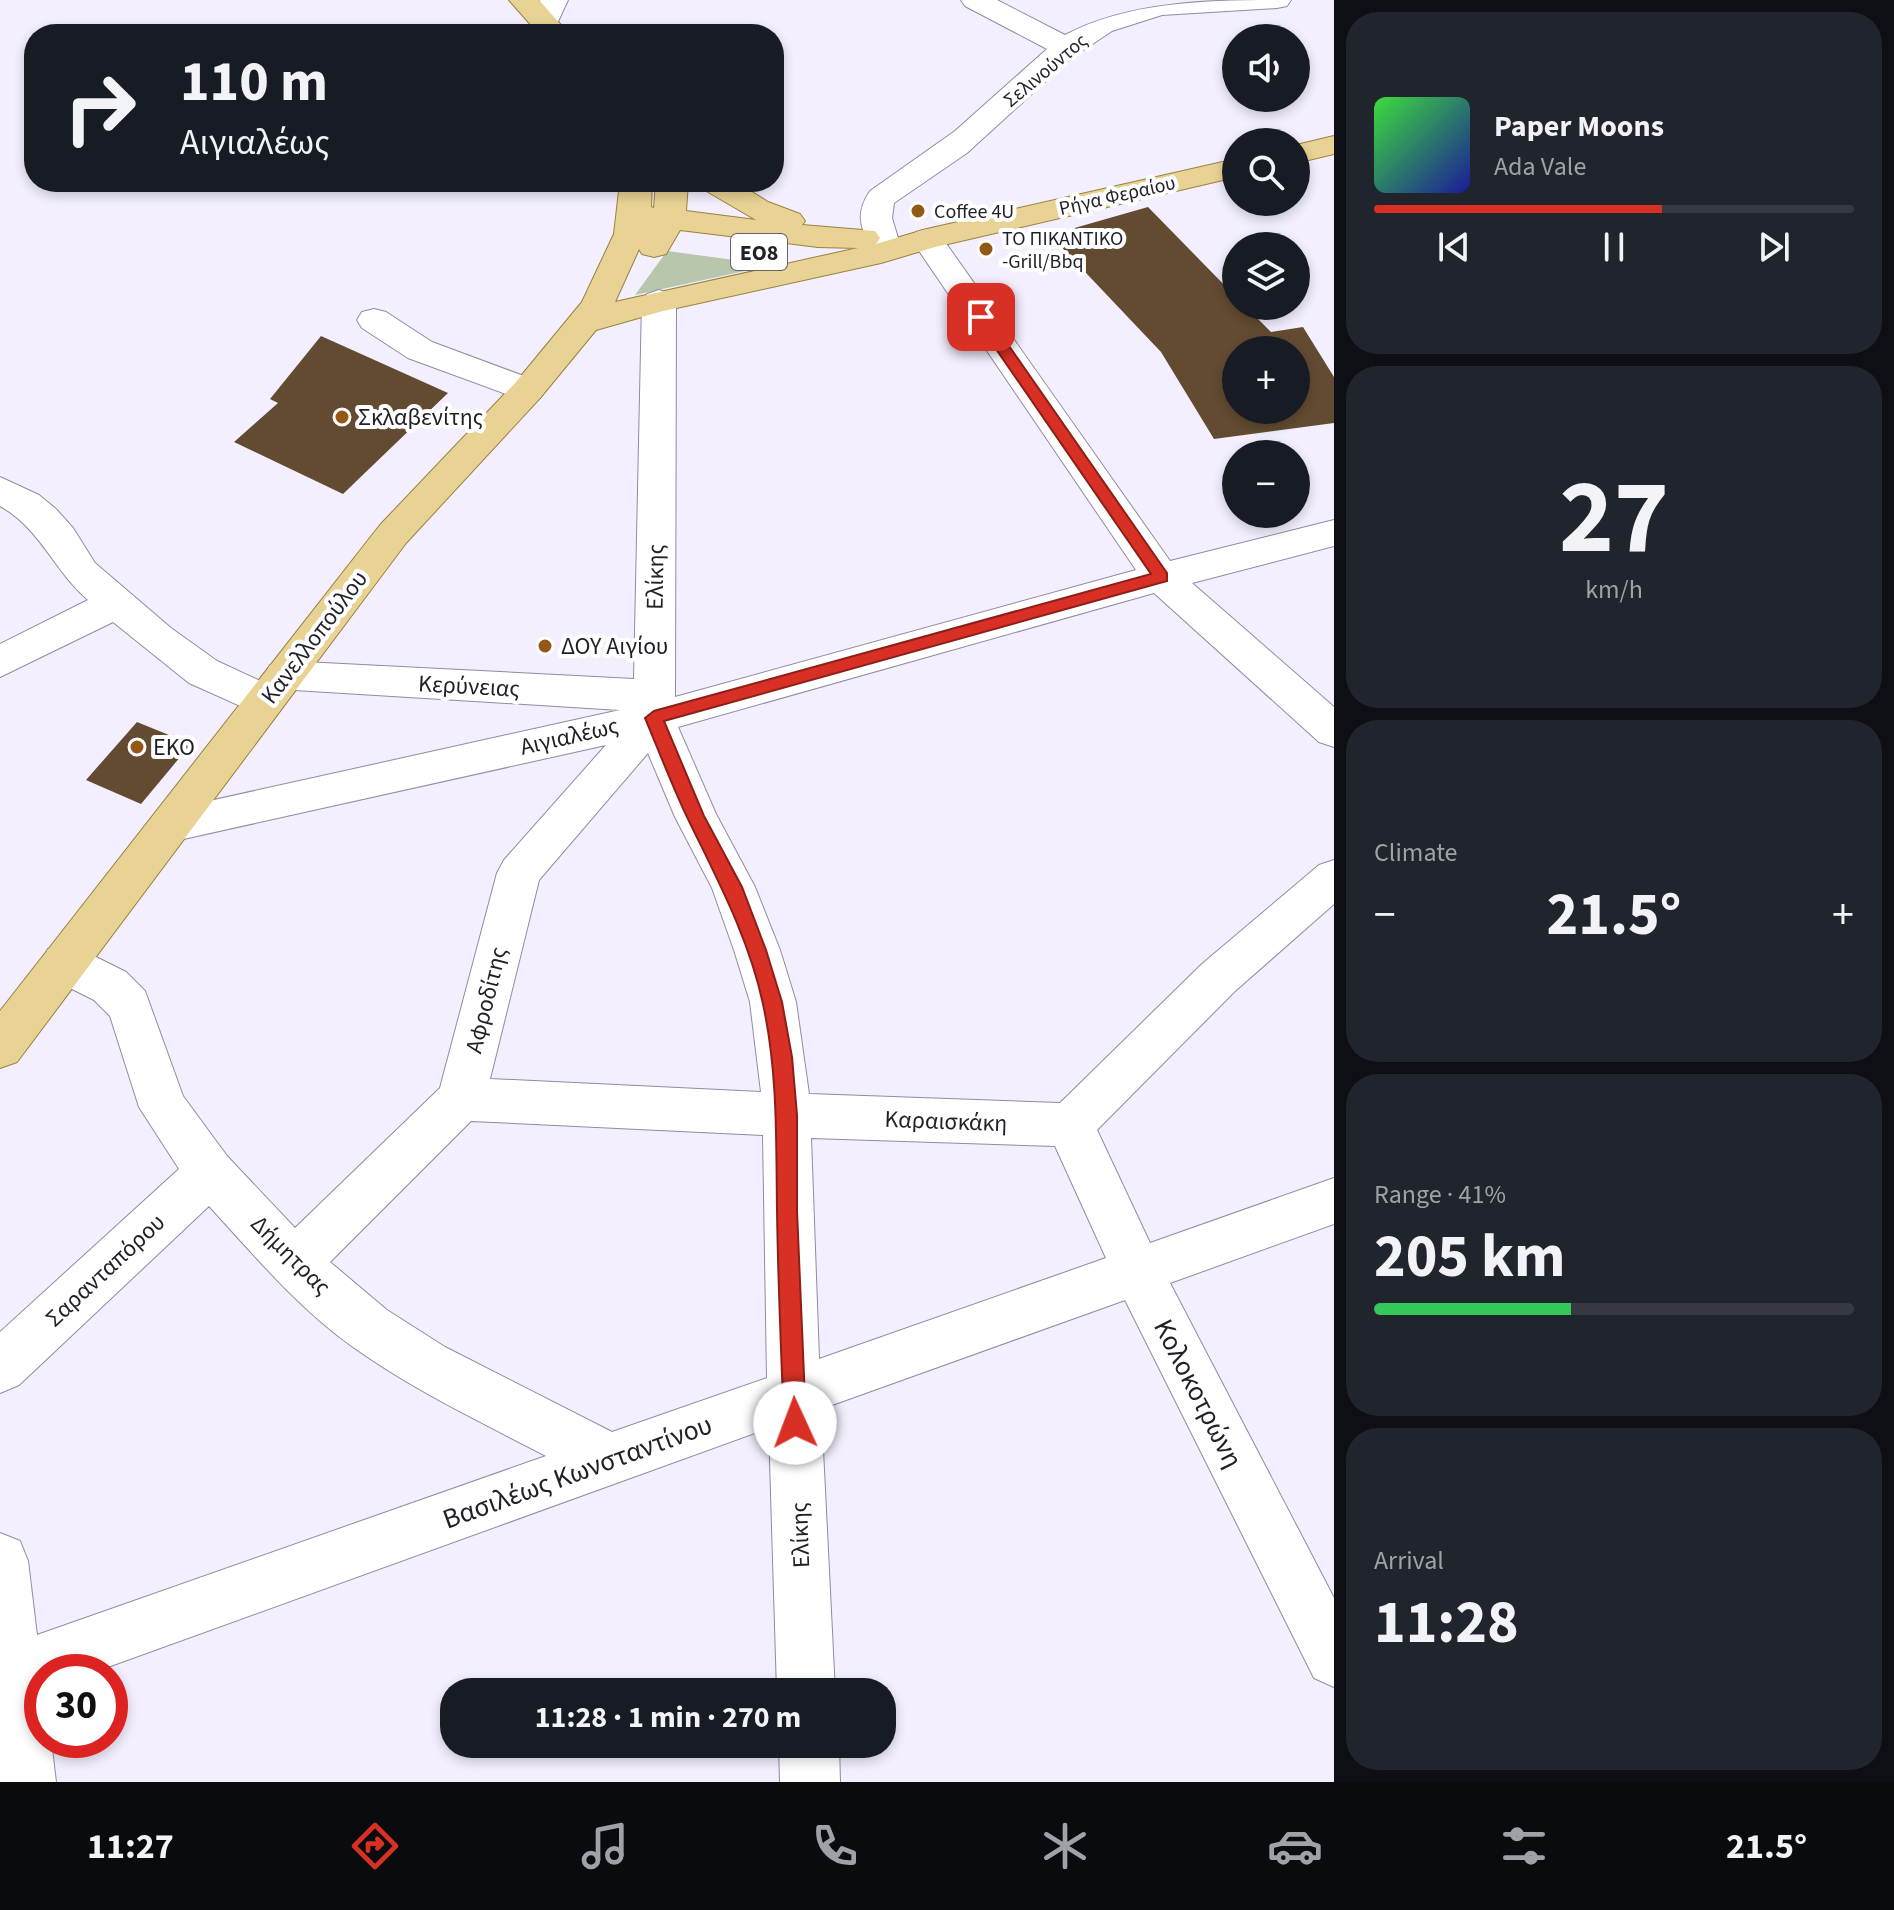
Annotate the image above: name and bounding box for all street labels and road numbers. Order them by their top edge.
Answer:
street label: Σελινούντος [998,27,1094,114]
street label: Ρήγα Φεραίου [1056,169,1178,223]
road number: ΕΟ8 [731,234,787,270]
street label: Ελίκης [637,544,674,610]
street label: Κανελλοπούλου [252,563,376,711]
street label: Κερύνειας [417,666,521,707]
street label: Αιγιαλέως [516,708,622,765]
street label: Αφροδίτης [456,943,517,1057]
street label: Καραισκάκη [884,1102,1008,1141]
street label: Σαρανταπόρου [38,1206,173,1335]
street label: Δήμητρας [243,1207,339,1303]
street label: Κολοκοτρώνη [1143,1312,1253,1475]
street label: Βασιλέως Κωνσταντίνου [437,1405,718,1539]
street label: Ελίκης [782,1501,819,1569]

